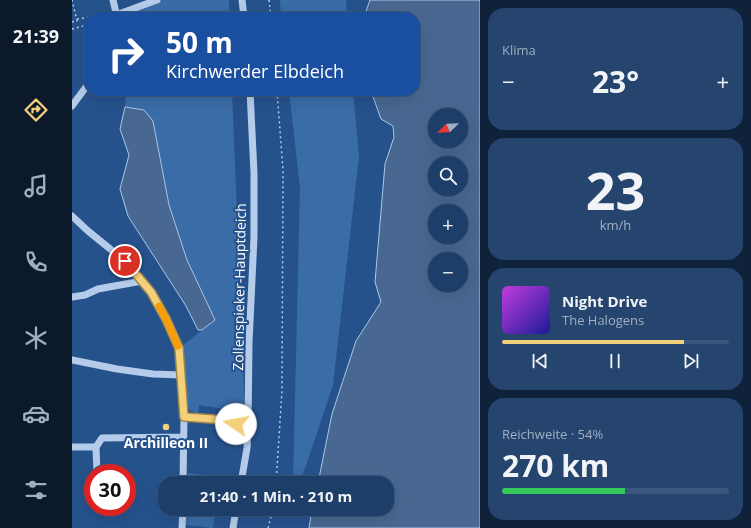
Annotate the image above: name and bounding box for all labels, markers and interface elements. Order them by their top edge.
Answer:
text: 50 m [166,23,233,61]
text: 21:39 [13,24,59,48]
icon: right [100,28,152,80]
text: Klima [502,41,536,59]
text: Kirchwerder Elbdeich [166,59,344,83]
text: 23° [592,61,639,102]
text: − [502,66,515,96]
text: + [716,66,729,96]
icon: directions [22,96,50,124]
north arrow [428,108,468,148]
map controls [428,108,468,292]
text: 23 [586,154,645,225]
button: search [428,156,468,196]
icon: music [22,172,50,200]
street label: Zollenspieker-Hauptdeich [228,203,250,371]
button: + [428,204,468,244]
text: km/h [600,216,631,234]
pin [108,244,142,278]
icon: phone [22,248,50,276]
icon: arrive [114,250,136,272]
button: − [428,252,468,292]
text: Night Drive [562,291,647,311]
text: The Halogens [562,311,644,329]
icon: climate [22,324,50,352]
icon: previous [529,350,551,372]
icon: pause [604,350,626,372]
icon: next [680,350,702,372]
icon: car [22,400,50,428]
position arrow [215,403,257,445]
marker: Archilleon II [161,422,171,432]
text: Reichweite · 54% [502,425,603,443]
place label: Archilleon II [124,433,208,452]
text: 270 km [502,445,609,486]
speed limit sign: 30 [84,464,136,516]
icon: filters [22,476,50,504]
text: 21:40 · 1 Min. · 210 m [200,486,352,506]

